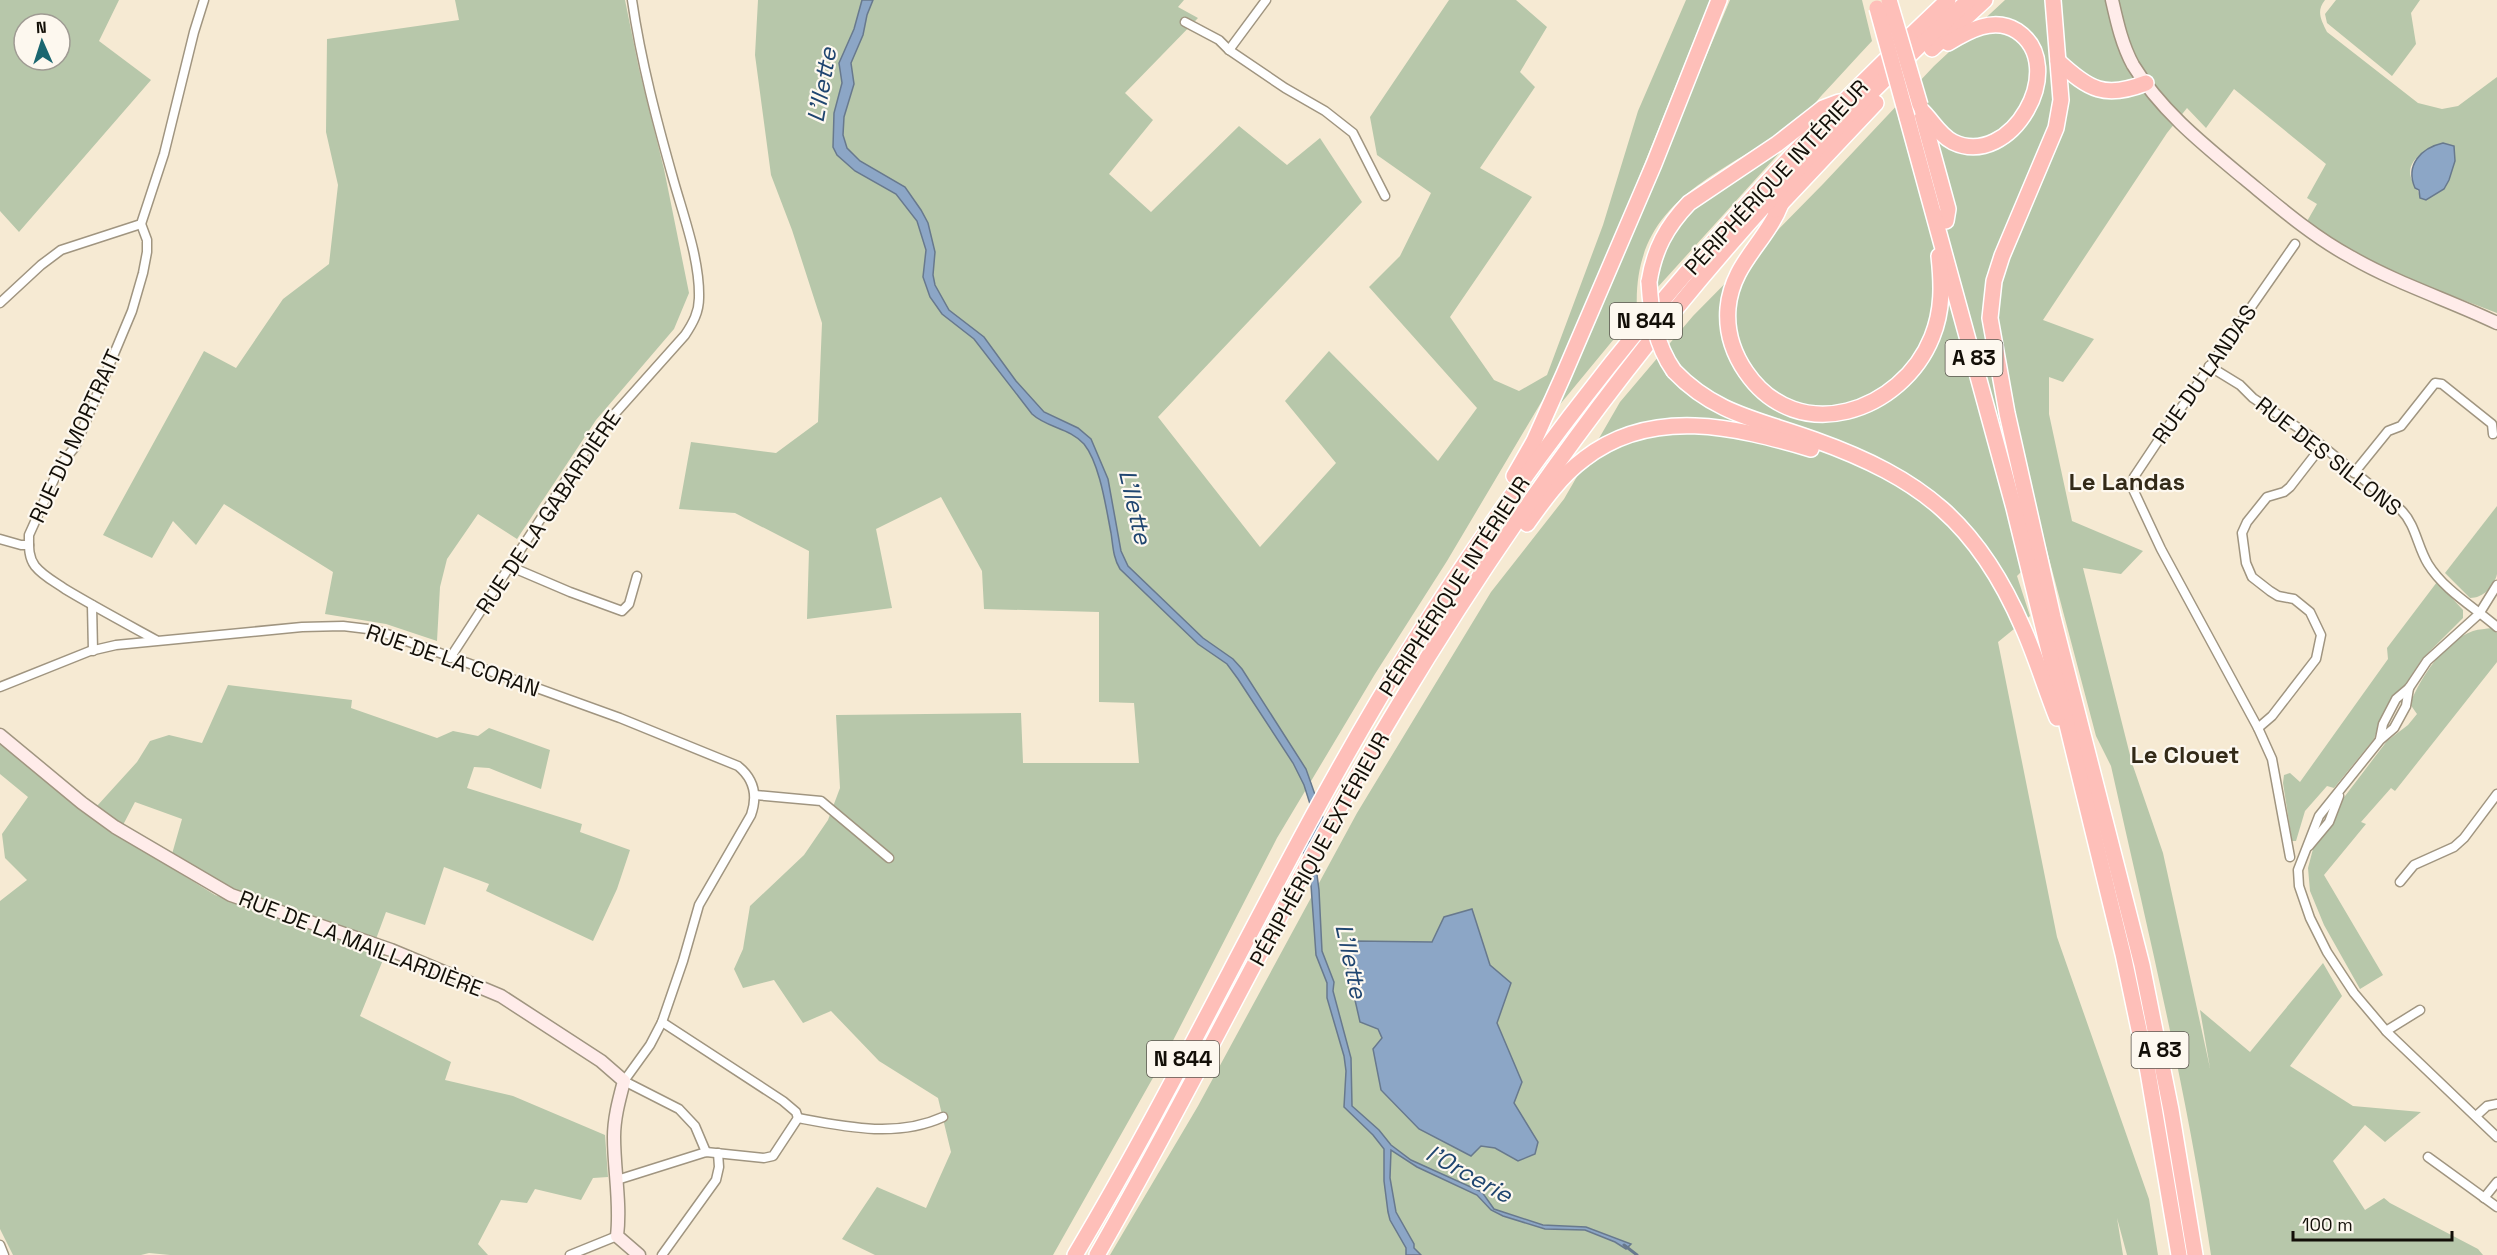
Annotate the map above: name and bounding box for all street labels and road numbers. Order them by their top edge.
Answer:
street label: PÉRIPHÉRIQUE INTÉRIEUR [1678,73,1874,281]
street label: RUE DU LANDAS [2146,299,2262,449]
road number: N 844 [1610,303,1682,339]
road number: A 83 [1946,340,2002,376]
street label: RUE DU MORTRAIT [23,345,127,527]
street label: RUE DES SILLONS [2250,390,2408,522]
street label: RUE DE LA GABARDIÈRE [469,405,627,619]
street label: PÉRIPHÉRIQUE INTÉRIEUR [1372,471,1536,701]
street label: RUE DE LA CORAN [363,617,543,703]
street label: PÉRIPHÉRIQUE EXTÉRIEUR [1243,727,1395,971]
street label: RUE DE LA MAILLARDIÈRE [235,884,487,1002]
road number: A 83 [2132,1032,2188,1068]
road number: N 844 [1147,1041,1219,1077]

